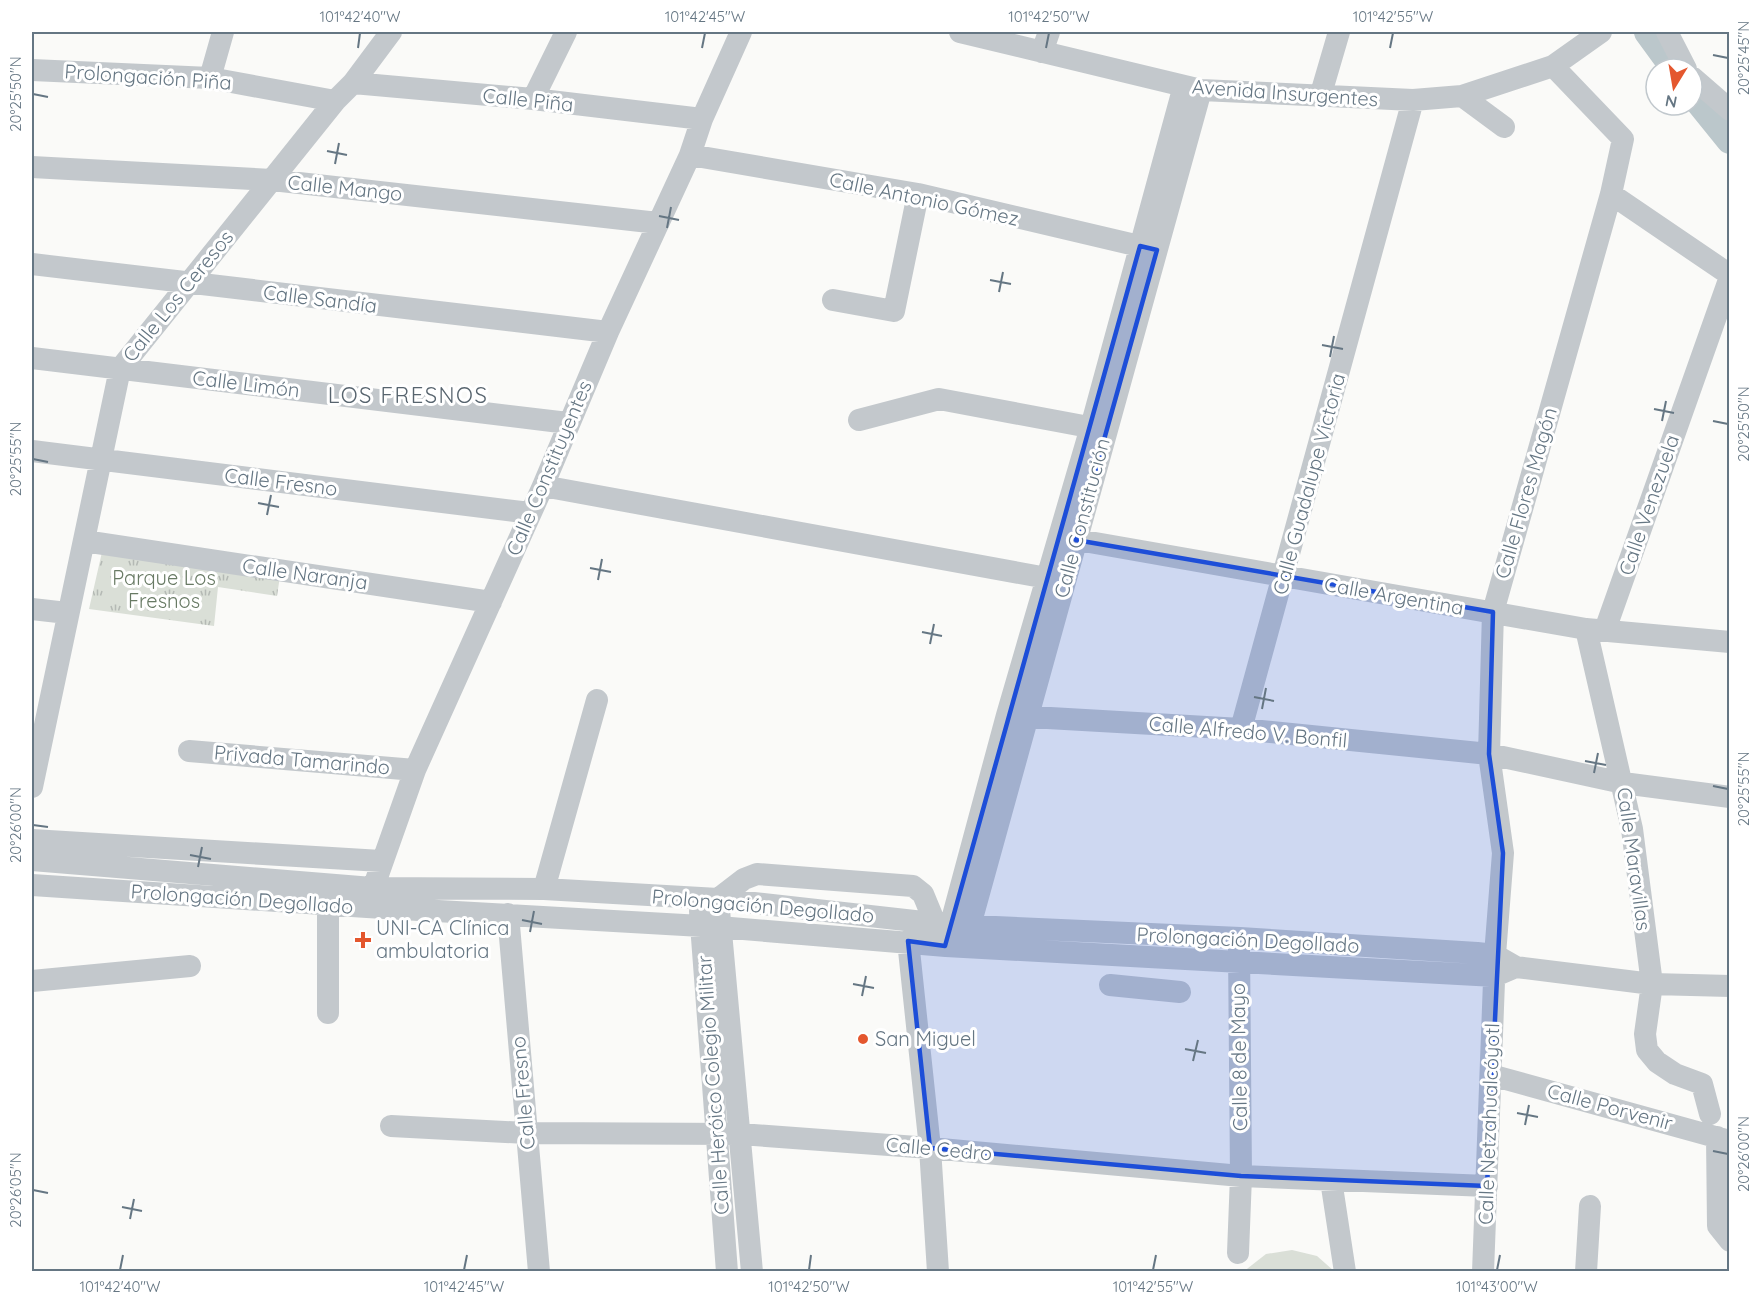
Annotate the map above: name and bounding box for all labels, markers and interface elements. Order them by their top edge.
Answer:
text: 101°42'40"W [319,7,401,26]
text: 101°42'45"W [665,7,746,26]
text: 101°42'50"W [1008,7,1090,26]
text: 101°42'55"W [1353,7,1434,26]
text: 20°25'45"N [1734,21,1753,95]
text: 20°25'50"N [6,56,25,132]
north arrow [1644,57,1704,117]
street label: Prolongación Piña [64,58,232,95]
street label: Avenida Insurgentes [1191,74,1379,111]
street label: Calle Piña [482,82,575,117]
text: N [1663,91,1679,113]
street label: Calle Antonio Gómez [827,166,1021,231]
street label: Calle Mango [286,169,404,206]
street label: Calle Los Ceresos [117,225,238,367]
street label: Calle Sandía [262,279,378,318]
street label: Calle Limón [191,365,301,402]
street label: Calle Guadalupe Victoria [1267,370,1350,597]
street label: Calle Constituyentes [500,377,597,559]
district label: LOS FRESNOS [328,381,488,409]
text: 20°25'50"N [1734,386,1753,462]
street label: Calle Flores Magón [1489,404,1562,581]
text: 20°25'55"N [6,422,25,496]
street label: Calle Venezuela [1613,431,1684,578]
street label: Calle Constitución [1048,435,1115,601]
street label: Calle Fresno [223,462,339,501]
street label: Calle Naranja [241,552,369,595]
park label: Parque Los Fresnos [112,565,216,613]
street label: Calle Argentina [1323,571,1466,620]
street label: Calle Alfredo V. Bonfil [1148,710,1348,753]
street label: Privada Tamarindo [213,739,391,780]
text: 20°25'55"N [1734,752,1753,826]
street label: Calle Maravillas [1612,786,1657,932]
text: 20°26'00"N [6,787,25,863]
street label: Prolongación Degollado [130,878,354,919]
street label: Prolongación Degollado [651,883,875,928]
place label: UNI-CA Clínica ambulatoria [376,915,509,963]
street label: Prolongación Degollado [1136,921,1360,958]
marker: UNI-CA Clínica ambulatoria [354,931,372,949]
street label: Calle Heróico Colegio Militar [691,954,734,1216]
street label: Calle 8 de Mayo [1225,983,1252,1131]
street label: Calle Netzahualcóyotl [1472,1023,1505,1225]
place label: San Miguel [875,1026,976,1051]
marker: San Miguel [856,1032,870,1046]
street label: Calle Fresno [505,1035,540,1151]
street label: Calle Porvenir [1545,1078,1676,1135]
text: 20°26'00"N [1734,1116,1753,1192]
street label: Calle Cedro [885,1131,993,1166]
text: 20°26'05"N [6,1152,25,1228]
text: 101°42'40"W [79,1277,161,1296]
text: 101°42'45"W [424,1277,505,1296]
text: 101°42'50"W [768,1277,850,1296]
text: 101°42'55"W [1113,1277,1194,1296]
text: 101°43'00"W [1456,1277,1538,1296]

